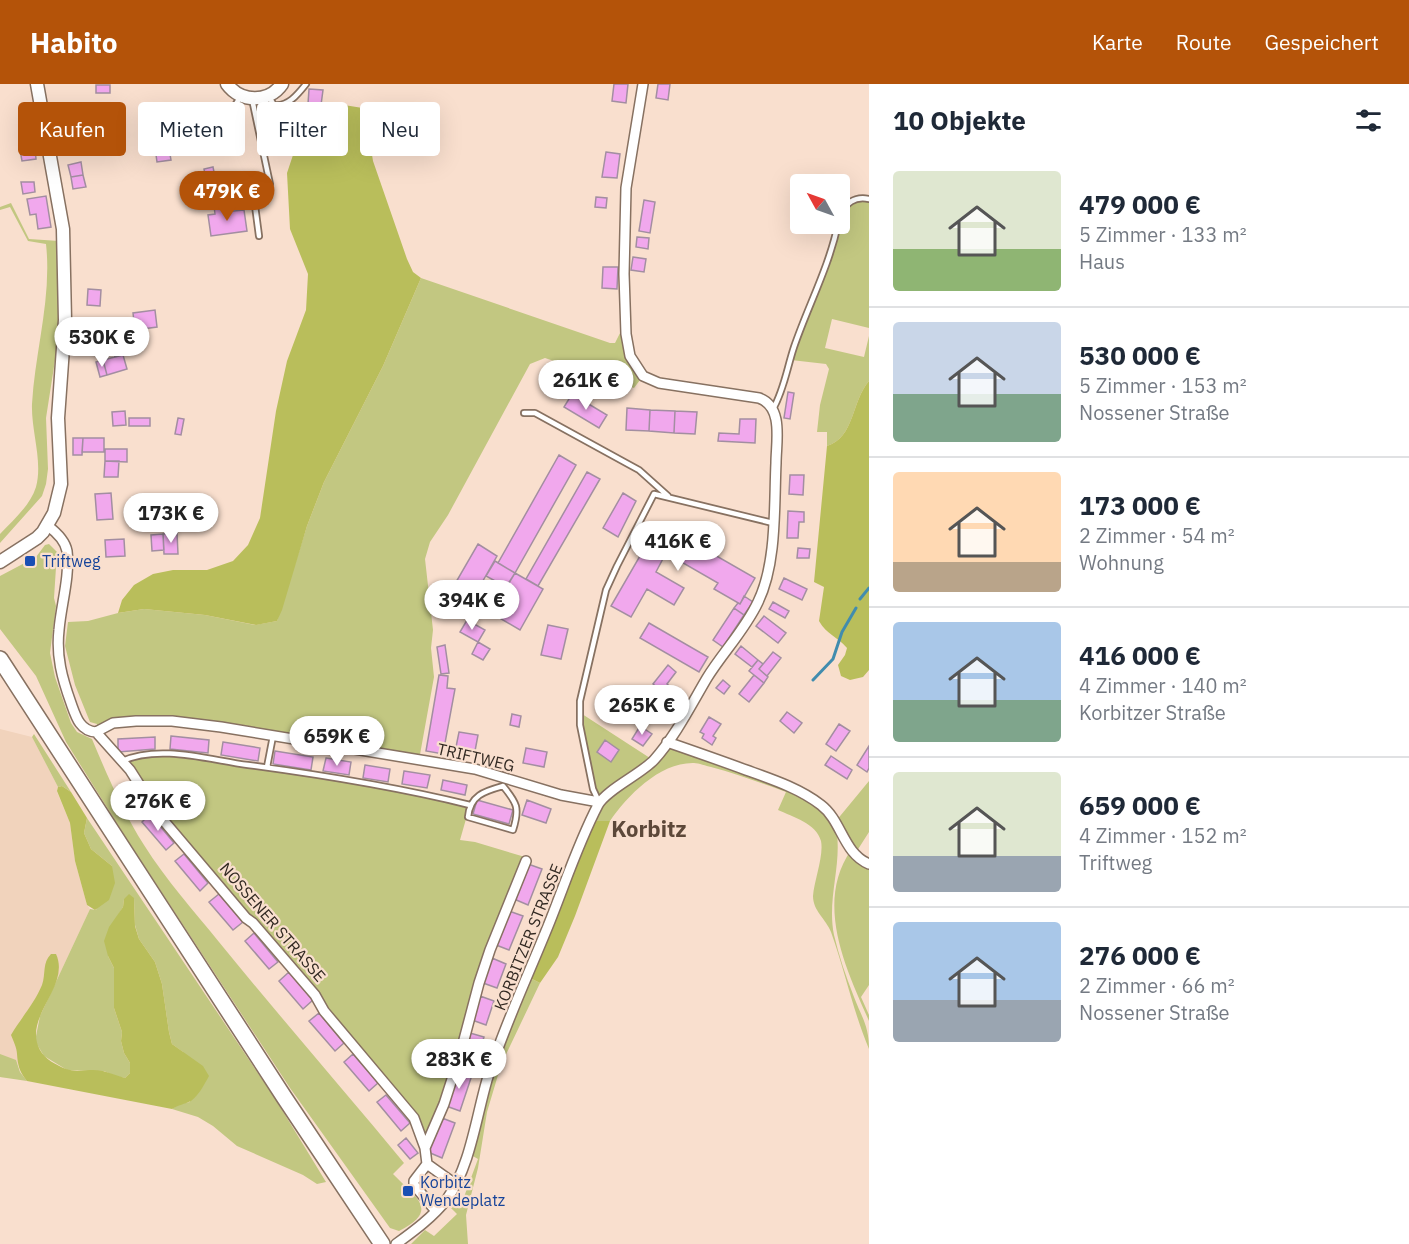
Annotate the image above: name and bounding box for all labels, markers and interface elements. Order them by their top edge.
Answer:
text: Habito [30,24,118,61]
text: Karte [1092,28,1143,56]
text: Route [1176,28,1232,56]
text: Gespeichert [1265,28,1379,56]
chip: Kaufen [18,102,126,156]
chip: Mieten [138,102,245,156]
chip: Filter [257,102,348,156]
chip: Neu [360,102,440,156]
text: 10 Objekte [893,103,1026,137]
icon: filters [1352,104,1385,137]
pin: 479K € [178,171,276,222]
north arrow [790,174,850,234]
map controls [790,174,850,234]
text: 479K € [193,177,261,204]
text: 479 000 € [1079,187,1201,221]
icon: home [941,195,1013,267]
text: 5 Zimmer · 133 m² [1079,221,1247,248]
text: Haus [1079,248,1125,275]
pin: 530K € [53,317,151,368]
text: 530K € [68,323,136,350]
text: 530 000 € [1079,338,1201,372]
icon: home [941,346,1013,418]
pin: 261K € [537,360,635,411]
text: 261K € [552,366,620,393]
text: 5 Zimmer · 153 m² [1079,372,1247,399]
text: Nossener Straße [1079,399,1229,426]
text: 173 000 € [1079,488,1201,522]
pin: 173K € [122,493,220,544]
icon: home [941,496,1013,568]
text: 173K € [137,499,205,526]
pin: 416K € [629,521,727,572]
text: 2 Zimmer · 54 m² [1079,522,1235,549]
text: 416K € [644,527,712,554]
text: Wohnung [1079,549,1164,576]
place label: Triftweg [42,551,101,571]
marker: Triftweg [23,554,37,568]
pin: 394K € [423,580,521,631]
text: 394K € [438,586,506,613]
text: 416 000 € [1079,638,1201,672]
icon: home [941,646,1013,718]
text: 4 Zimmer · 140 m² [1079,672,1247,699]
pin: 265K € [593,685,691,736]
text: 265K € [608,691,676,718]
text: Korbitzer Straße [1079,699,1226,726]
pin: 659K € [288,716,386,767]
text: 659K € [303,722,371,749]
street label: TRIFTWEG [435,738,517,776]
pin: 276K € [109,781,207,832]
text: 276K € [124,787,192,814]
text: 659 000 € [1079,788,1201,822]
icon: home [941,796,1013,868]
district label: Korbitz [611,814,687,843]
text: 4 Zimmer · 152 m² [1079,822,1247,849]
text: Triftweg [1079,849,1152,876]
street label: NOSSENER STRASSE [216,858,330,986]
street label: KORBITZER STRASSE [489,861,567,1013]
text: 276 000 € [1079,938,1201,972]
icon: home [941,946,1013,1018]
text: 2 Zimmer · 66 m² [1079,972,1235,999]
text: Nossener Straße [1079,999,1229,1026]
pin: 283K € [410,1039,508,1090]
text: 283K € [425,1045,493,1072]
place label: Korbitz Wendeplatz [420,1172,505,1210]
marker: Korbitz Wendeplatz [401,1184,415,1198]

